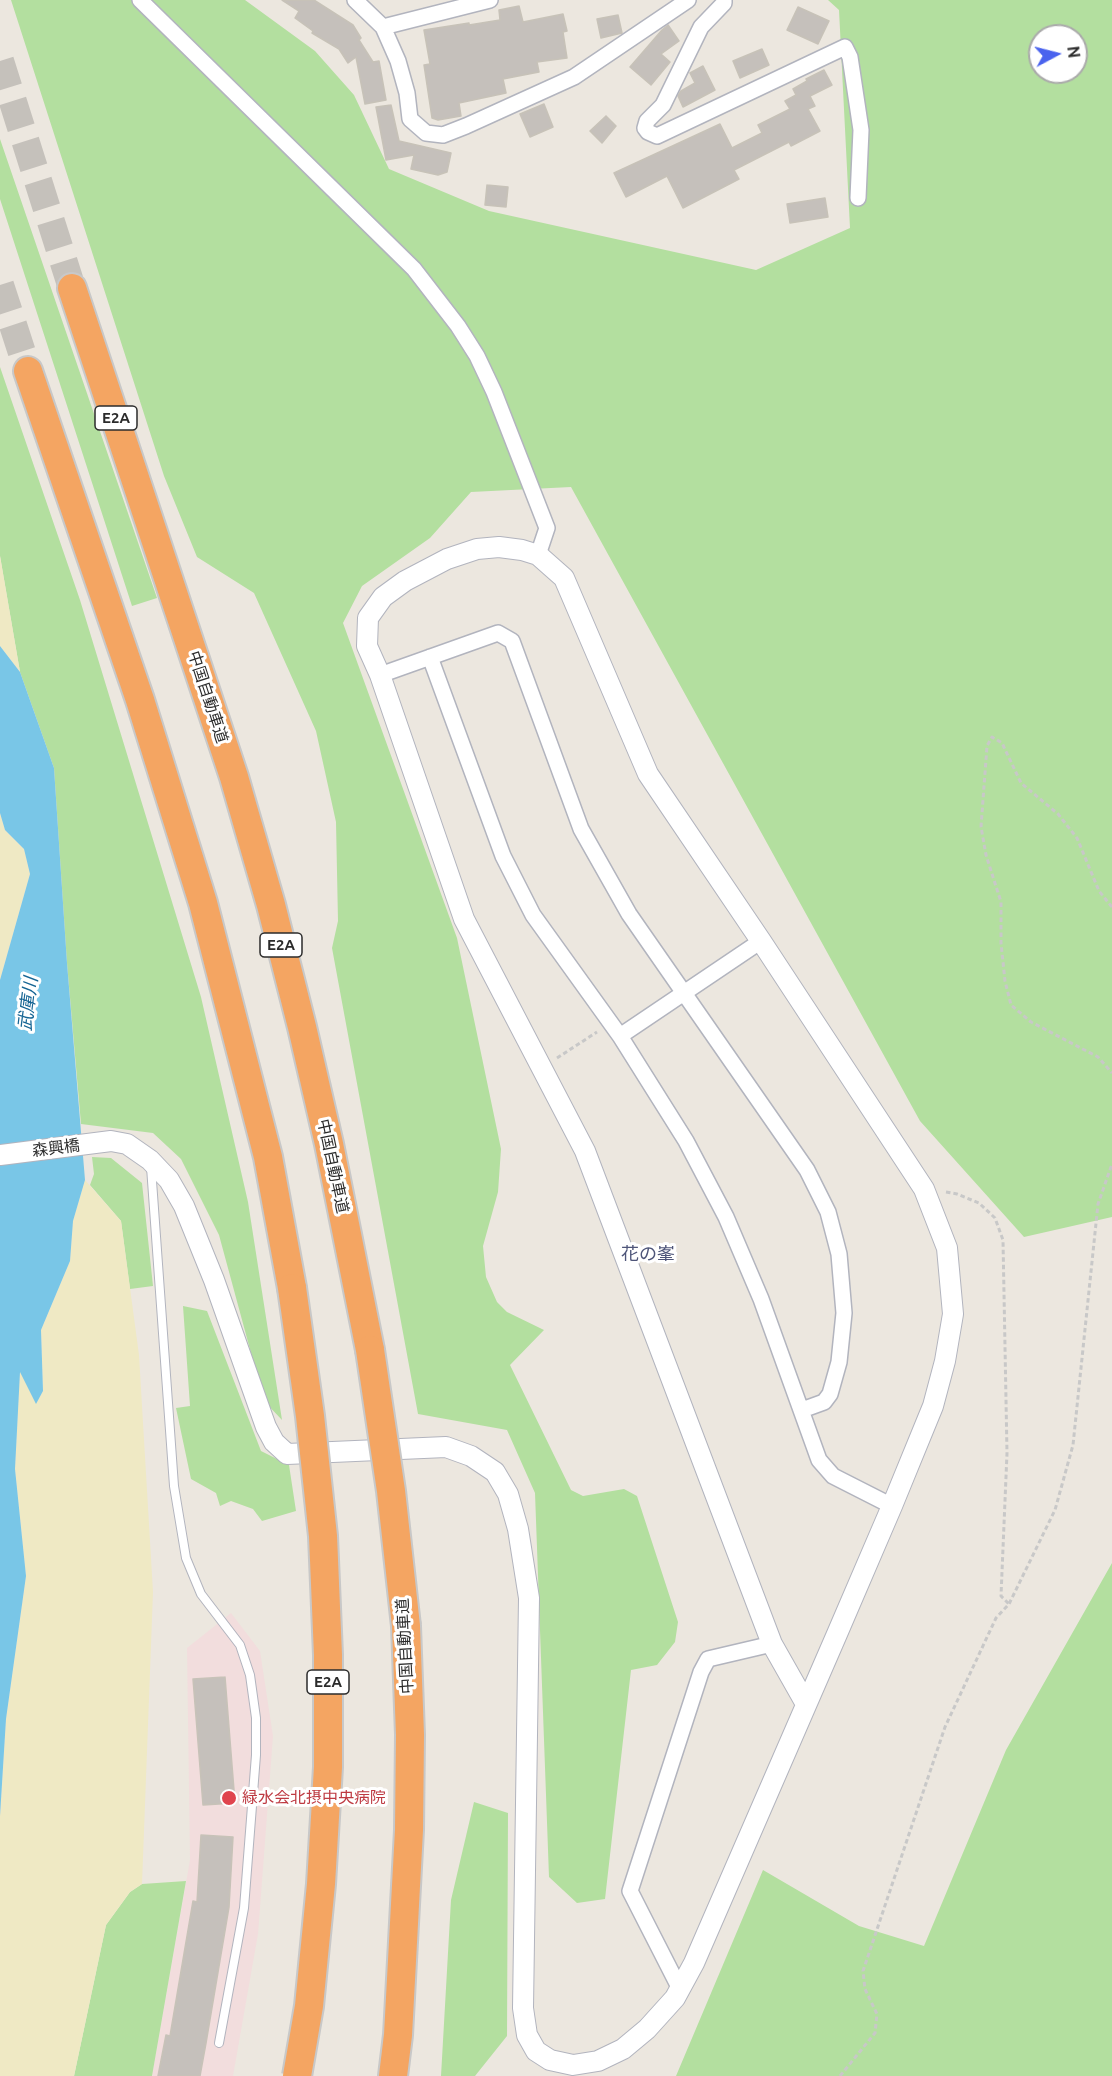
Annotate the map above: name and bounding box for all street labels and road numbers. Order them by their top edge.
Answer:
road number: E2A [95,406,137,430]
street label: 中国自動車道 [184,648,232,746]
road number: E2A [260,933,302,957]
street label: 中国自動車道 [314,1117,352,1215]
street label: 森興橋 [31,1136,81,1160]
street label: 中国自動車道 [393,1598,417,1694]
road number: E2A [307,1670,349,1694]

